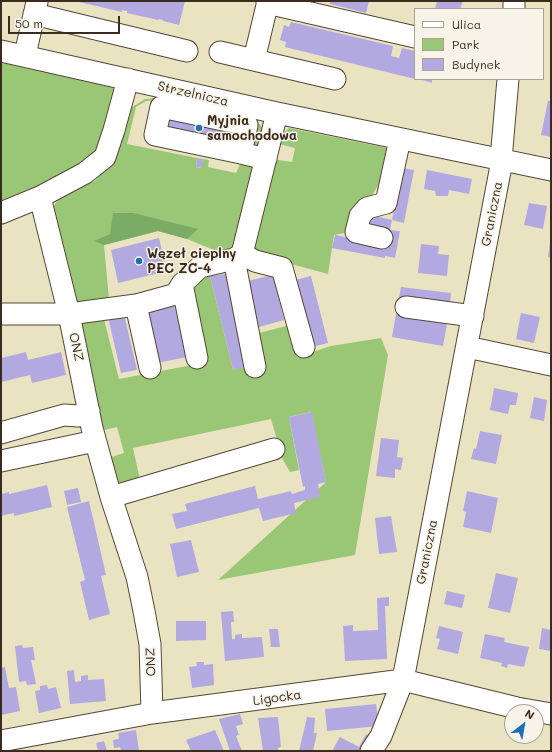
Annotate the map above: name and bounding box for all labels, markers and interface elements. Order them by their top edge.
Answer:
scale bar [10,8,122,34]
legend [414,8,544,80]
text: 50 m [15,15,43,31]
text: Ulica [452,16,481,32]
text: Park [452,36,479,52]
text: Budynek [452,56,500,72]
street label: Strzelnicza [156,78,230,110]
place label: Myjnia samochodowa [207,113,297,144]
marker: Myjnia samochodowa [194,123,204,133]
street label: Graniczna [478,180,506,248]
place label: Węzeł cieplny PEC ZC-4 [147,246,236,277]
marker: Węzeł cieplny PEC ZC-4 [134,256,144,266]
street label: ONZ [65,331,87,363]
street label: Graniczna [413,518,441,586]
street label: ONZ [143,647,159,677]
street label: Ligocka [252,687,302,709]
north arrow [504,704,544,744]
text: N [522,706,537,723]

